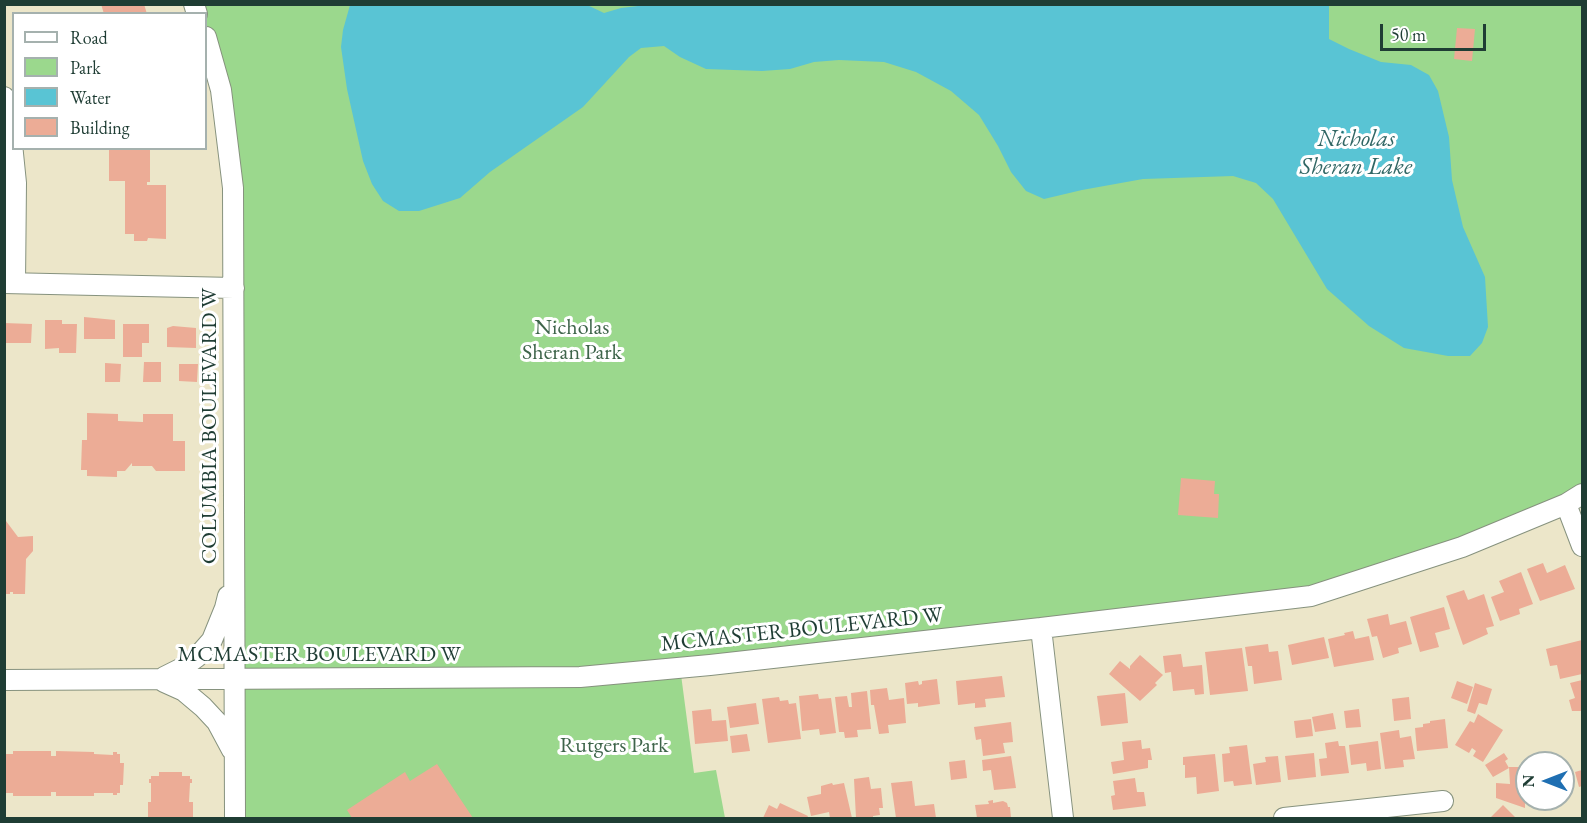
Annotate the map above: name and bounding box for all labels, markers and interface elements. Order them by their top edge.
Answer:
legend [12,12,207,150]
scale bar [1383,12,1490,50]
text: 50 m [1391,23,1426,46]
text: Road [70,26,108,49]
text: Park [70,56,101,79]
text: Water [70,86,111,109]
text: Building [70,116,130,139]
water label: Nicholas Sheran Lake [1300,125,1412,181]
street label: COLUMBIA BOULEVARD W [197,288,223,564]
park label: Nicholas Sheran Park [522,315,622,366]
street label: MCMASTER BOULEVARD W [660,602,944,658]
street label: MCMASTER BOULEVARD W [177,642,461,668]
park label: Rutgers Park [560,733,668,759]
north arrow [1515,751,1575,811]
text: N [1518,775,1539,787]

